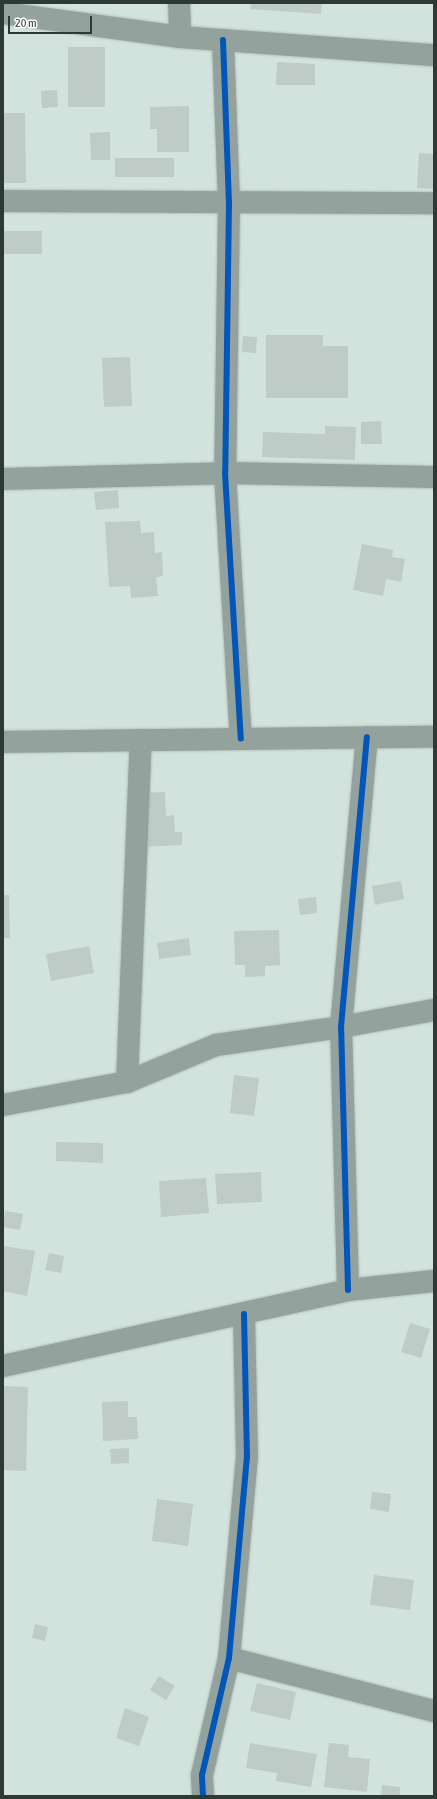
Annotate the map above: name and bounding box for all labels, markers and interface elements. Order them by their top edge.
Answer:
scale bar [10,8,94,34]
text: 20 m [15,16,37,30]

